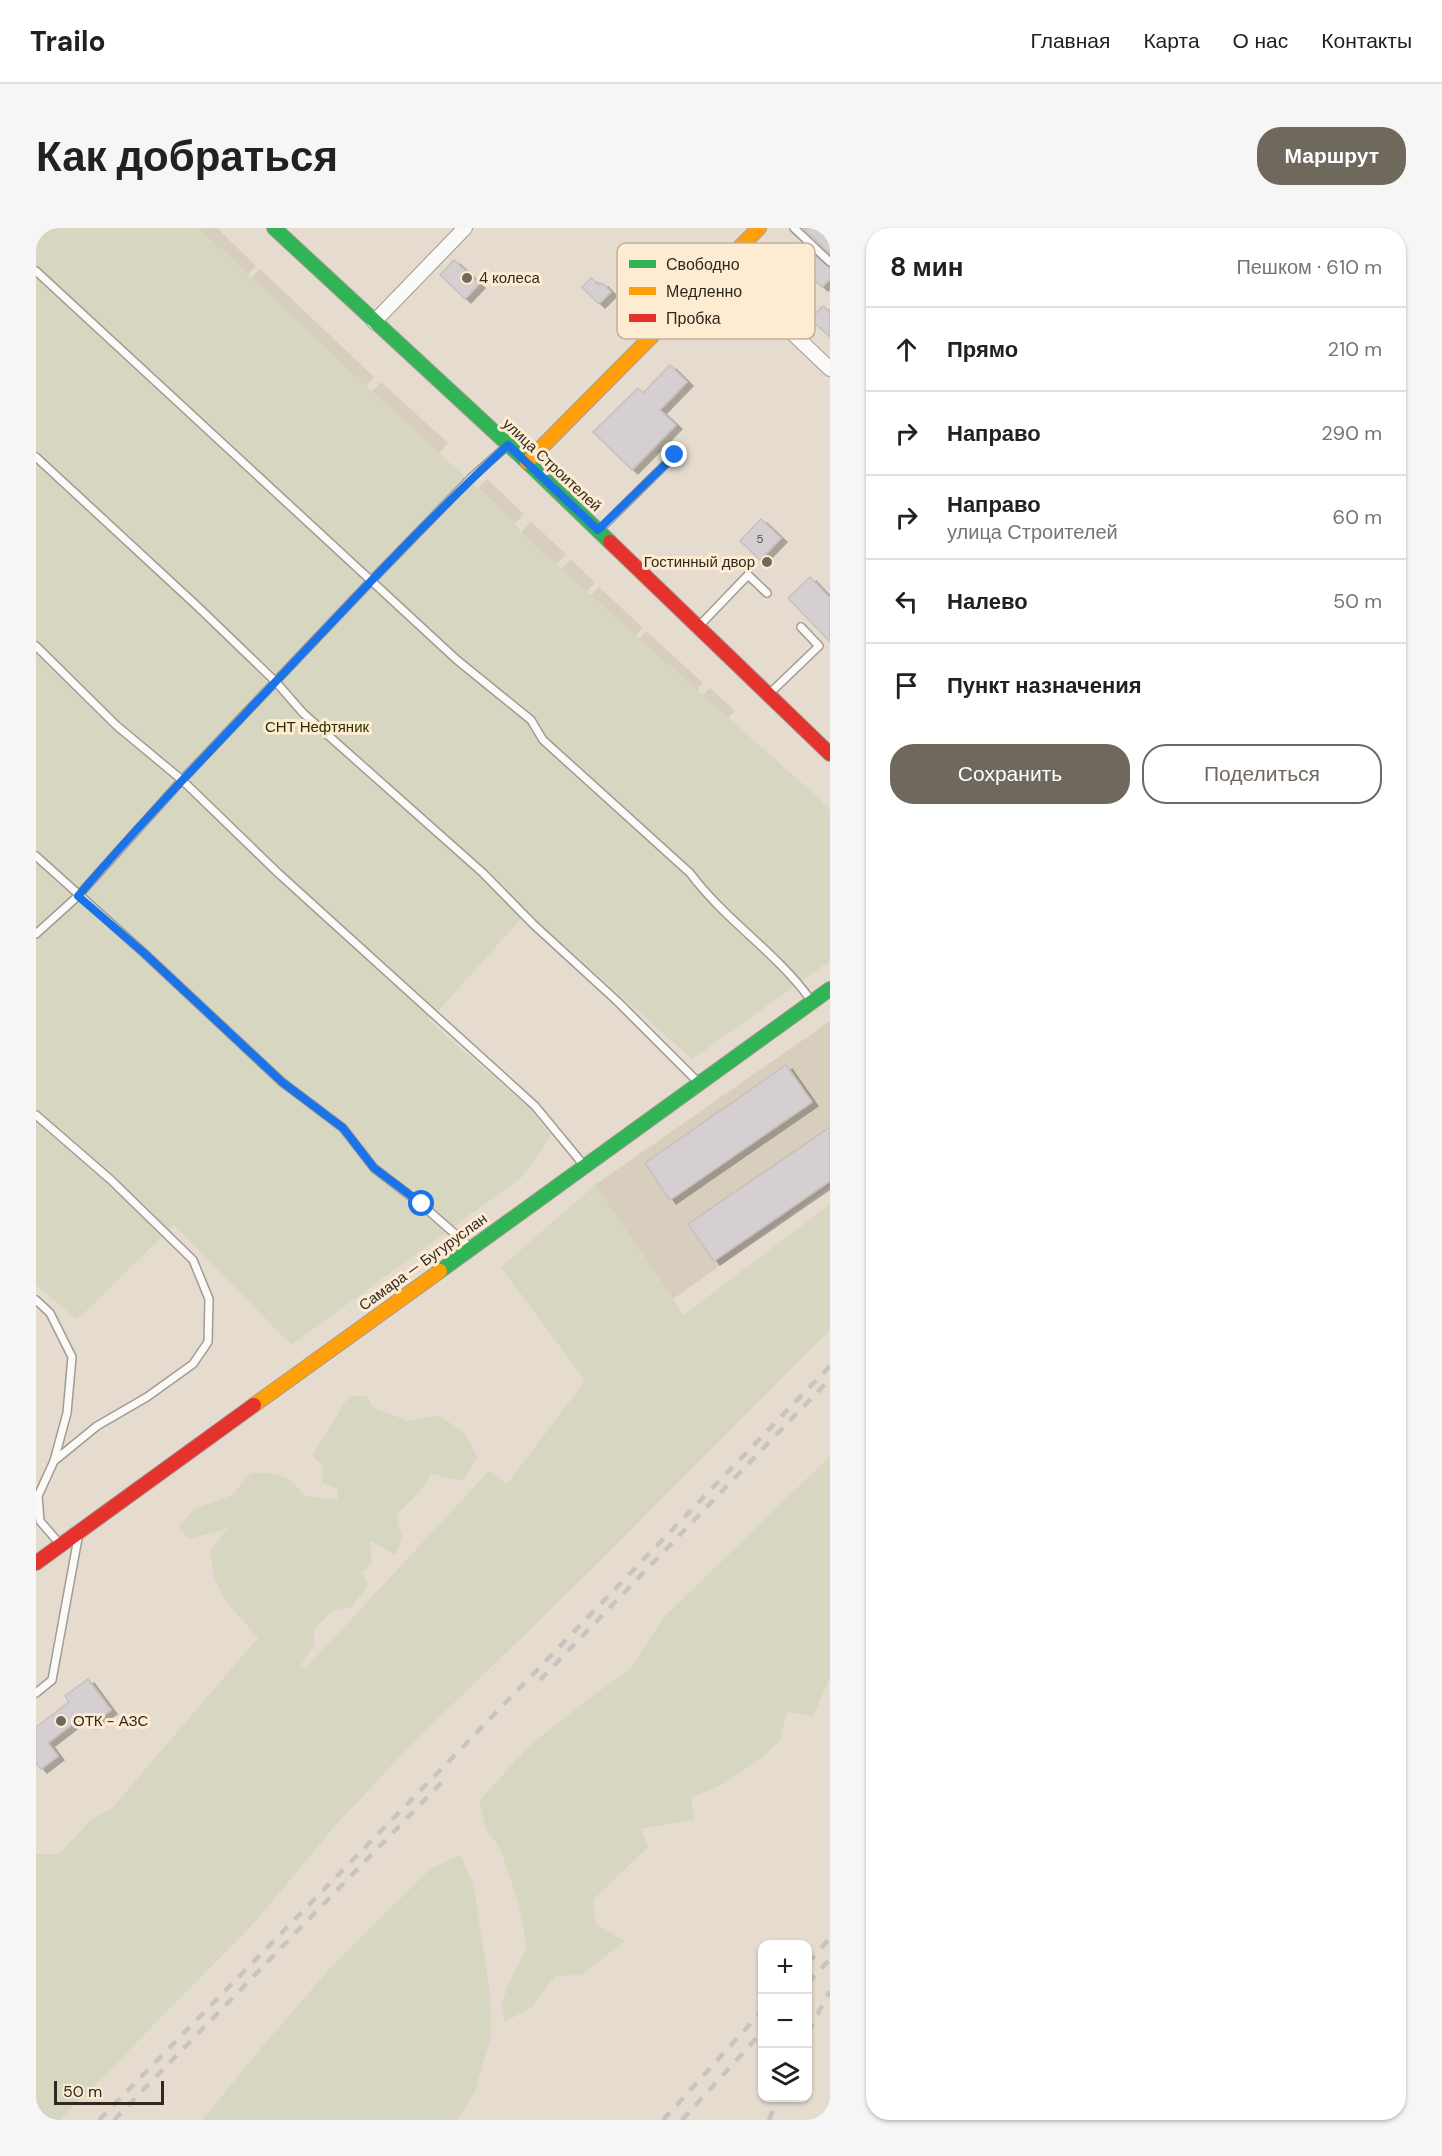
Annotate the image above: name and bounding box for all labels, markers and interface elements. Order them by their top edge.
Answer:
text: Trailo [30,23,106,60]
text: Главная [1030,27,1110,55]
text: Карта [1143,27,1200,55]
text: О нас [1233,27,1288,55]
text: Контакты [1321,27,1412,55]
button: Маршрут [1257,127,1406,185]
text: Как добраться [36,129,338,184]
legend [617,243,815,339]
text: 8 мин [890,250,964,284]
text: Свободно [666,254,740,275]
text: Пешком · 610 m [1236,254,1382,280]
place label: 4 колеса [479,268,540,288]
marker: 4 колеса [460,271,474,285]
text: Медленно [666,281,742,302]
text: Пробка [666,308,721,329]
icon: ahead [890,333,923,366]
text: Прямо [947,335,1018,364]
text: 210 m [1327,336,1382,362]
street label: улица Строителей [498,414,606,516]
icon: right [890,417,923,450]
text: Направо [947,419,1041,448]
text: 290 m [1321,420,1382,446]
route end [661,441,687,467]
text: Направо [947,490,1041,519]
icon: right [890,501,923,534]
text: 60 m [1333,504,1382,530]
text: улица Строителей [947,519,1118,545]
house number: 5 [756,531,764,547]
place label: Гостинный двор [644,552,755,572]
marker: Гостинный двор [760,555,774,569]
icon: left [890,585,923,618]
text: Налево [947,587,1028,616]
text: 50 m [1333,588,1382,614]
icon: arrive [890,669,923,702]
text: Пункт назначения [947,671,1142,700]
park label: СНТ Нефтяник [265,717,370,737]
button: Сохранить [890,744,1130,804]
button: Поделиться [1142,744,1382,804]
route start [408,1190,434,1216]
street label: Самара — Бугуруслан [355,1209,491,1315]
place label: ОТК - АЗС [73,1711,148,1731]
marker: ОТК - АЗС [54,1714,68,1728]
map controls [758,1940,812,2102]
button: + [758,1940,812,1994]
button: − [758,1994,812,2048]
button: layers [758,2048,812,2102]
scale bar [54,2078,164,2106]
text: 50 m [63,2081,102,2102]

